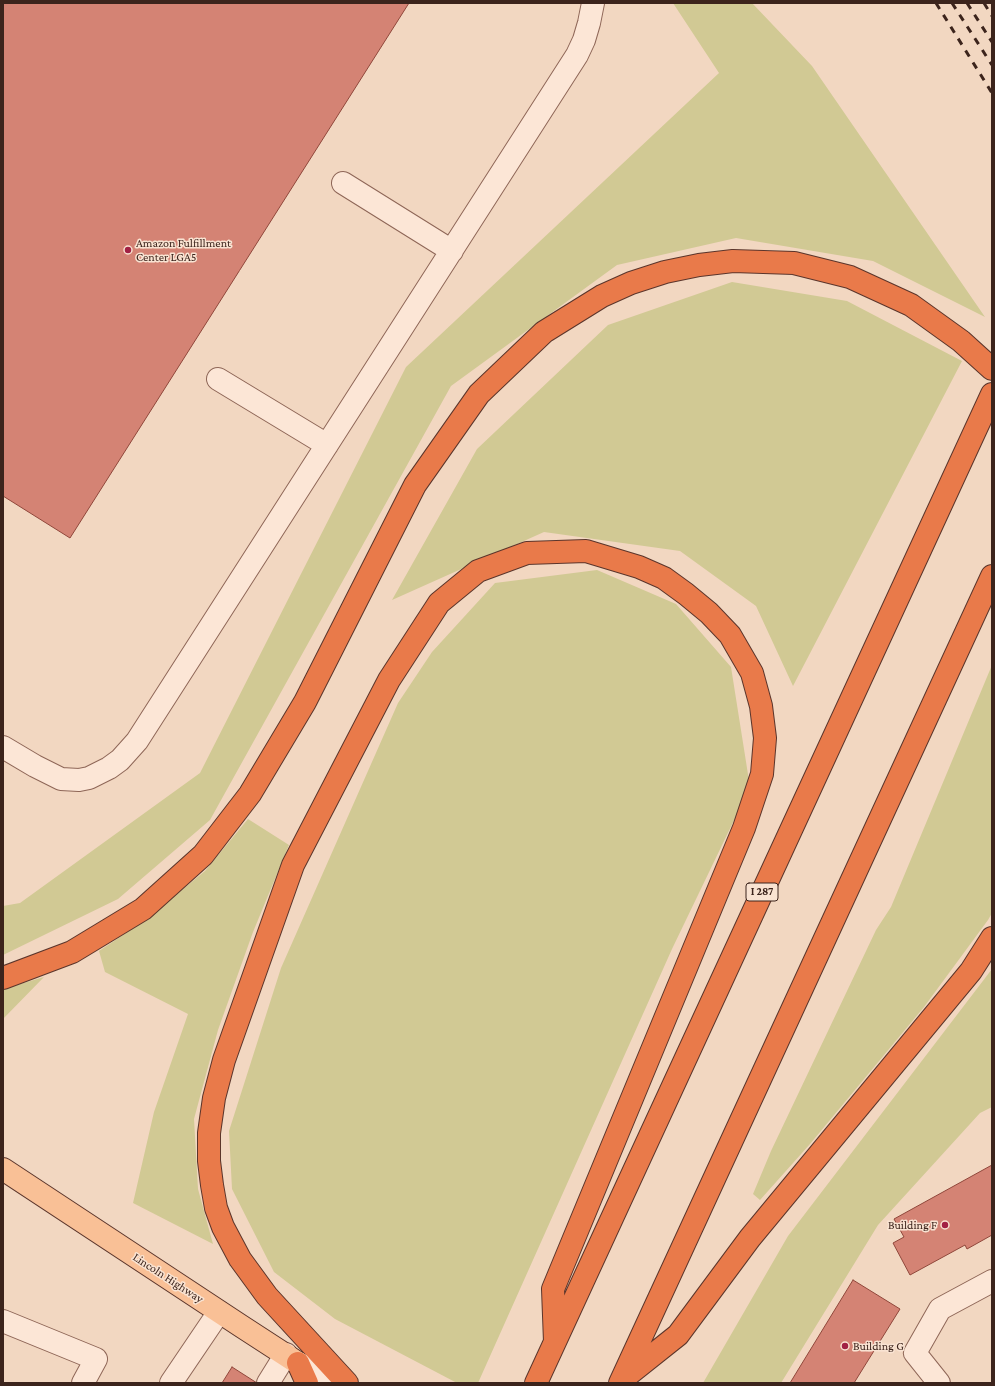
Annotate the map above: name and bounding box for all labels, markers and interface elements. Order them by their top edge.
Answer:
place label: Amazon Fulfillment Center LGA5 [136,236,231,264]
marker: Amazon Fulfillment Center LGA5 [123,245,133,255]
road number: I 287 [746,883,778,901]
place label: Building F [888,1218,937,1232]
marker: Building F [940,1220,950,1230]
street label: Lincoln Highway [130,1250,206,1306]
place label: Building G [853,1339,904,1353]
marker: Building G [840,1341,850,1351]

